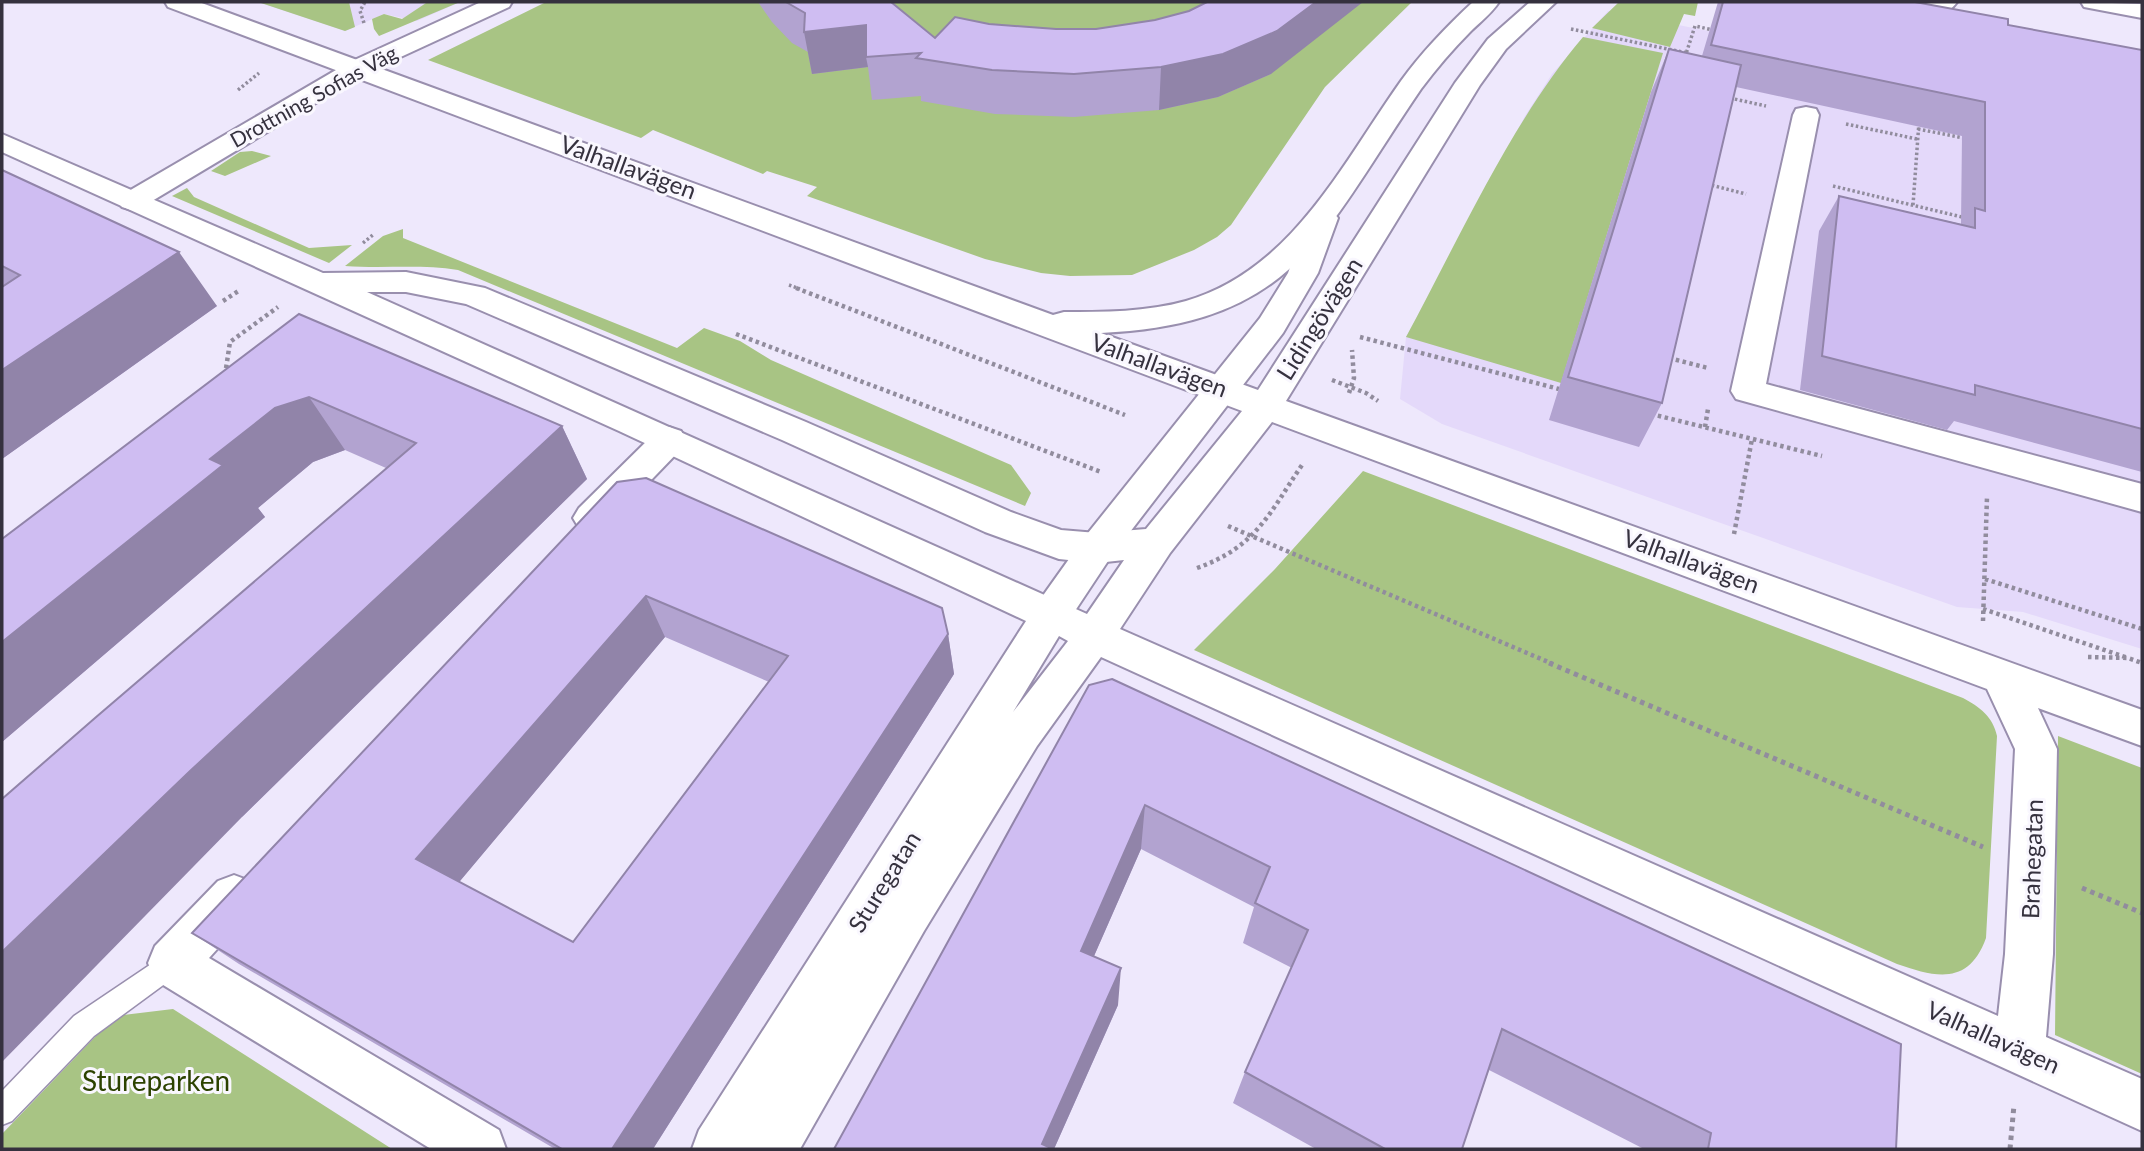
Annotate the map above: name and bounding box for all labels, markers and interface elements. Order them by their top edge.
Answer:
street label: Drottning Sofias Väg [225,39,401,152]
street label: Valhallavägen [556,129,701,205]
street label: Lidingövägen [1270,252,1368,385]
street label: Valhallavägen [1087,327,1232,403]
street label: Valhallavägen [1619,523,1764,599]
street label: Brahegatan [2015,798,2048,919]
street label: Sturegatan [841,825,926,937]
street label: Valhallavägen [1922,994,2065,1079]
park label: Stureparken [82,1063,230,1097]

